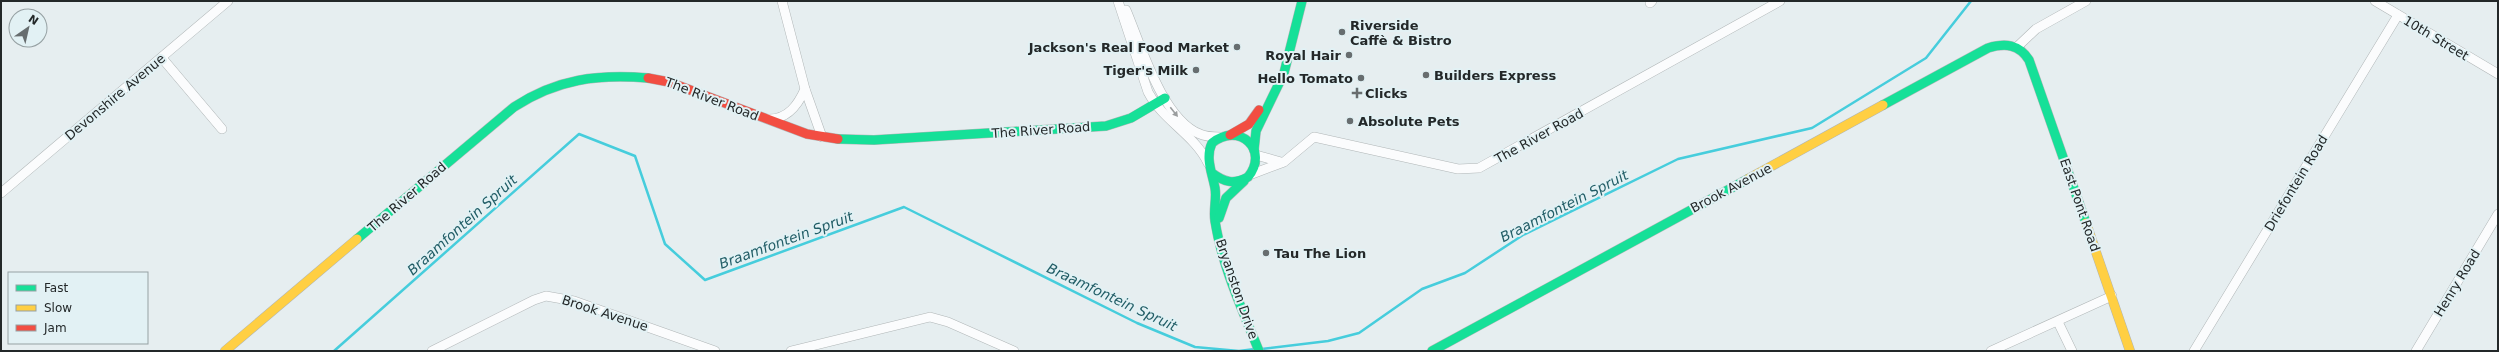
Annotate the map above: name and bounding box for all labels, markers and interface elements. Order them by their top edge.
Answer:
north arrow [8,8,48,48]
text: N [26,12,41,28]
street label: 10th Street [2401,13,2471,63]
place label: Riverside Caffè & Bistro [1350,18,1452,48]
marker: Riverside Caffè & Bistro [1337,27,1347,37]
place label: Jackson's Real Food Market [1028,40,1229,55]
marker: Jackson's Real Food Market [1232,42,1242,52]
place label: Royal Hair [1265,48,1342,63]
marker: Royal Hair [1344,50,1354,60]
street label: Devonshire Avenue [62,51,168,143]
place label: Tiger's Milk [1103,63,1188,78]
marker: Tiger's Milk [1191,65,1201,75]
place label: Builders Express [1434,68,1556,83]
marker: Builders Express [1421,70,1431,80]
place label: Hello Tomato [1257,71,1353,86]
marker: Hello Tomato [1356,73,1366,83]
street label: The River Road [662,74,761,124]
place label: Clicks [1365,86,1408,101]
marker: Clicks [1352,88,1362,98]
street label: The River Road [1491,106,1586,167]
one-way arrow [1170,107,1179,118]
place label: Absolute Pets [1358,114,1460,129]
marker: Absolute Pets [1345,116,1355,126]
street label: The River Road [990,119,1091,141]
street label: Driefontein Road [2261,132,2331,234]
street label: East Pont Road [2057,156,2103,254]
street label: The River Road [364,159,449,236]
street label: Brook Avenue [1688,160,1774,216]
water label: Braamfontein Spruit [1497,166,1631,245]
water label: Braamfontein Spruit [404,171,520,278]
water label: Braamfontein Spruit [717,208,856,272]
street label: Bryanston Drive [1213,237,1261,341]
place label: Tau The Lion [1274,246,1366,261]
street label: Henry Road [2431,247,2483,319]
marker: Tau The Lion [1261,248,1271,258]
water label: Braamfontein Spruit [1044,260,1180,334]
legend [8,272,148,344]
text: Fast [44,281,68,295]
street label: Brook Avenue [560,292,650,334]
text: Slow [44,301,72,315]
text: Jam [43,321,67,335]

